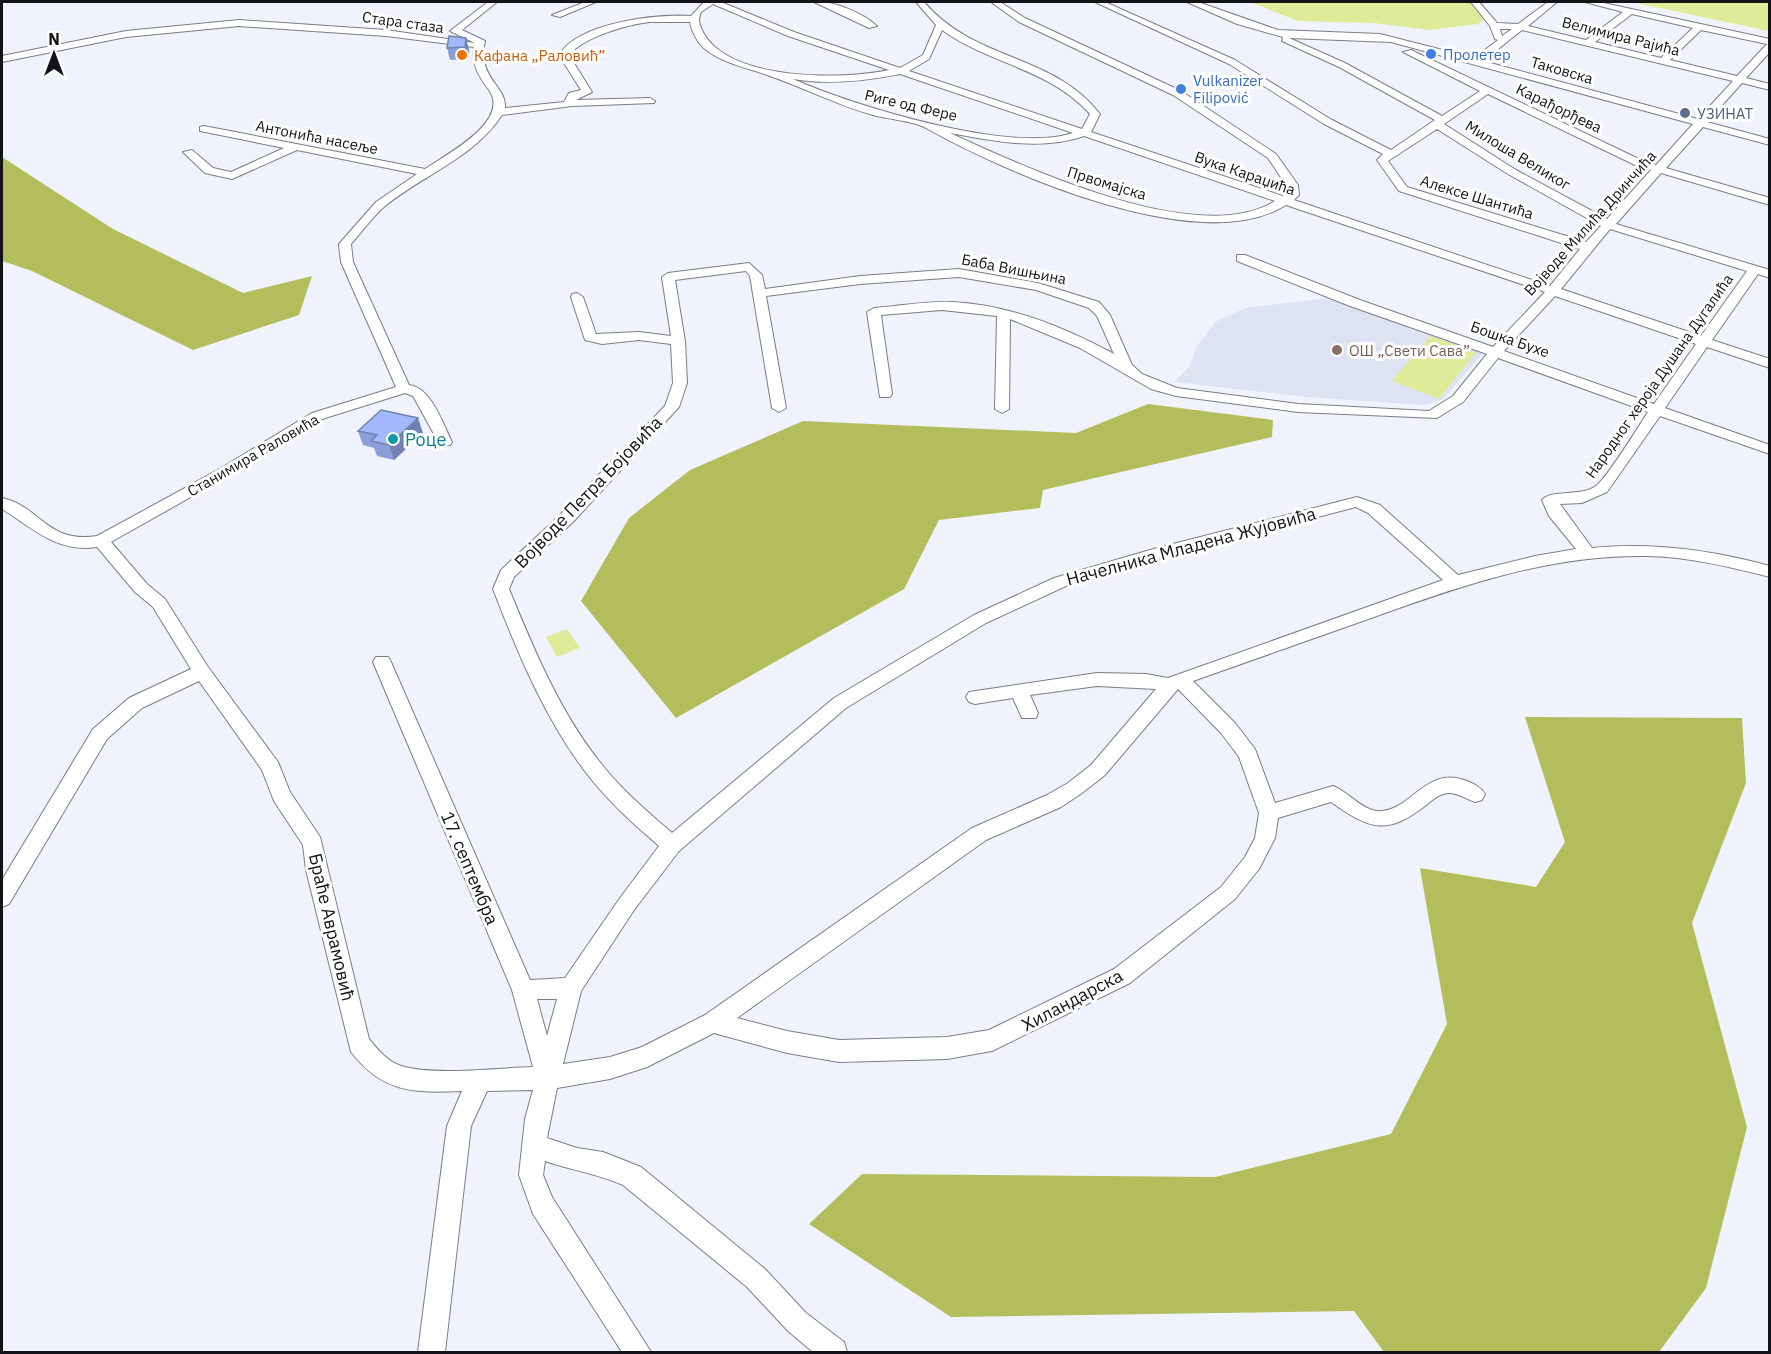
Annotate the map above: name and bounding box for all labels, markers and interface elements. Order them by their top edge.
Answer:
street label: Стара стаза [361,7,445,37]
street label: Велимира Рајића [1560,12,1682,60]
north arrow [24,24,84,84]
text: N [48,29,60,49]
place label: Пролетер [1443,45,1511,64]
place label: Кафана „Раловић” [474,46,605,65]
marker: Пролетер [1424,47,1438,61]
marker: Кафана „Раловић” [455,48,469,62]
street label: Таковска [1529,52,1595,88]
place label: Vulkanizer Filipović [1193,71,1264,107]
street label: Карађорђева [1513,79,1605,137]
marker: Vulkanizer Filipović [1174,82,1188,96]
street label: Риге од Фере [863,85,959,125]
place label: УЗИНАТ [1697,104,1753,123]
marker: УЗИНАТ [1678,106,1692,120]
street label: Антонића насеље [254,116,380,158]
street label: Милоша Великог [1462,116,1575,194]
street label: Вука Караџића [1192,147,1298,199]
street label: Војводе Милића Дринчића [1520,147,1660,299]
street label: Првомајска [1065,162,1149,204]
street label: Алексе Шантића [1418,171,1536,223]
street label: Баба Вишњина [960,250,1068,288]
street label: Народног хероја Душана Дугалића [1581,270,1737,482]
street label: Бошка Бухе [1468,317,1552,361]
place label: ОШ „Свети Сава” [1349,341,1470,360]
marker: ОШ „Свети Сава” [1330,343,1344,357]
street label: Станимира Раловића [184,410,322,500]
street label: Војводе Петра Бојовића [509,411,667,573]
place label: Роце [405,428,446,451]
marker: Роце [386,432,400,446]
street label: Начелника Младена Жујовића [1064,501,1319,590]
street label: 17. септембра [436,808,504,928]
street label: Браће Аврамовић [304,851,360,1003]
street label: Хиландарска [1018,964,1127,1036]

